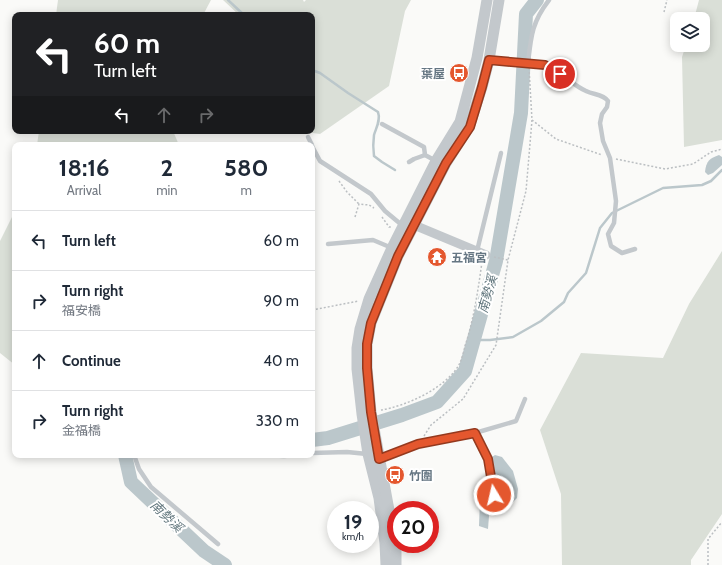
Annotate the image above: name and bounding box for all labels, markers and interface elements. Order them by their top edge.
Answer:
map controls [670,12,710,52]
button: layers [670,12,710,52]
text: 60 m [94,26,160,60]
icon: left [28,28,80,80]
pin [543,57,577,91]
text: Turn left [94,60,157,82]
bus stop icon: 葉屋 [448,62,470,84]
icon: arrive [549,63,571,85]
place label: 葉屋 [421,66,445,81]
icon: left [111,104,133,126]
icon: ahead [153,104,175,126]
icon: right [195,104,217,126]
text: 18:16 [59,153,110,182]
text: 2 [160,153,173,182]
text: 580 [224,153,268,182]
text: Arrival [67,182,101,198]
text: min [156,182,178,198]
text: m [241,182,252,198]
icon: left [28,230,50,252]
text: Turn left [62,232,116,250]
text: 60 m [263,232,299,250]
temple icon: 五福宮 [426,246,448,268]
place label: 五福宮 [451,250,487,265]
water label: 南勢溪 [474,271,501,315]
text: Turn right [62,282,123,300]
icon: right [28,290,50,312]
text: 90 m [263,292,299,310]
text: 福安橋 [62,302,101,318]
icon: ahead [28,350,50,372]
text: Continue [62,352,121,370]
text: 40 m [263,352,299,370]
text: Turn right [62,402,123,420]
icon: right [28,410,50,432]
text: 330 m [256,412,299,430]
text: 金福橋 [62,422,101,438]
bus stop icon: 竹圍 [384,464,406,486]
place label: 竹圍 [409,468,433,483]
position arrow [473,474,515,516]
water label: 南勢溪 [147,497,188,537]
speed limit sign: 20 [387,501,439,553]
text: 19 [344,510,362,534]
text: km/h [342,530,364,543]

